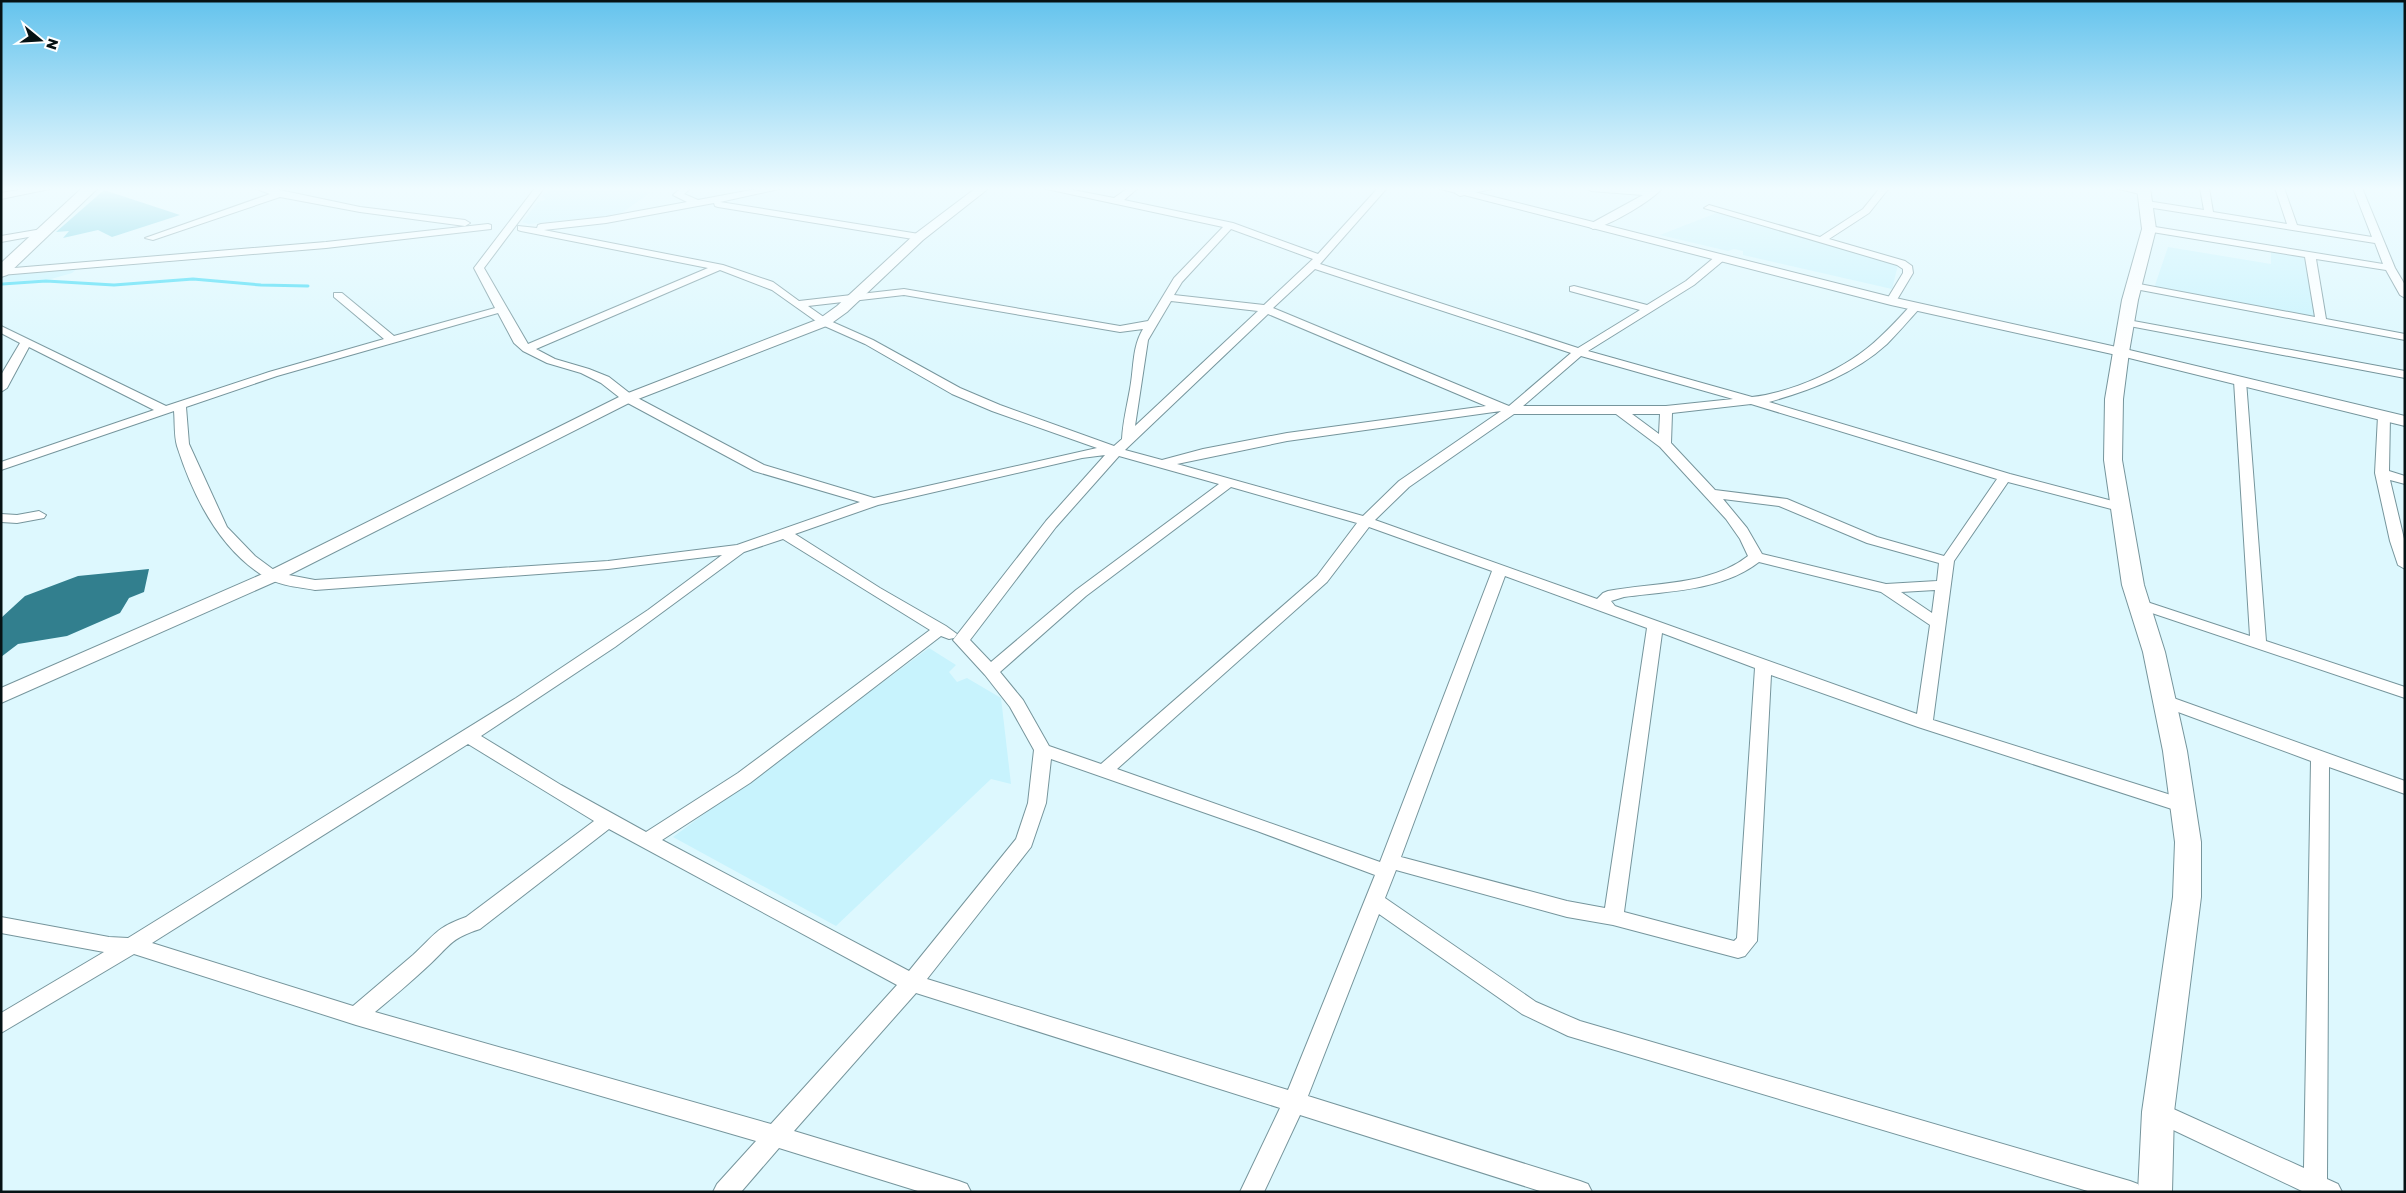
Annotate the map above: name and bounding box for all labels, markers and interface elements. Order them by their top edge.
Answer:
north arrow [15,15,65,65]
text: N [43,36,63,52]

